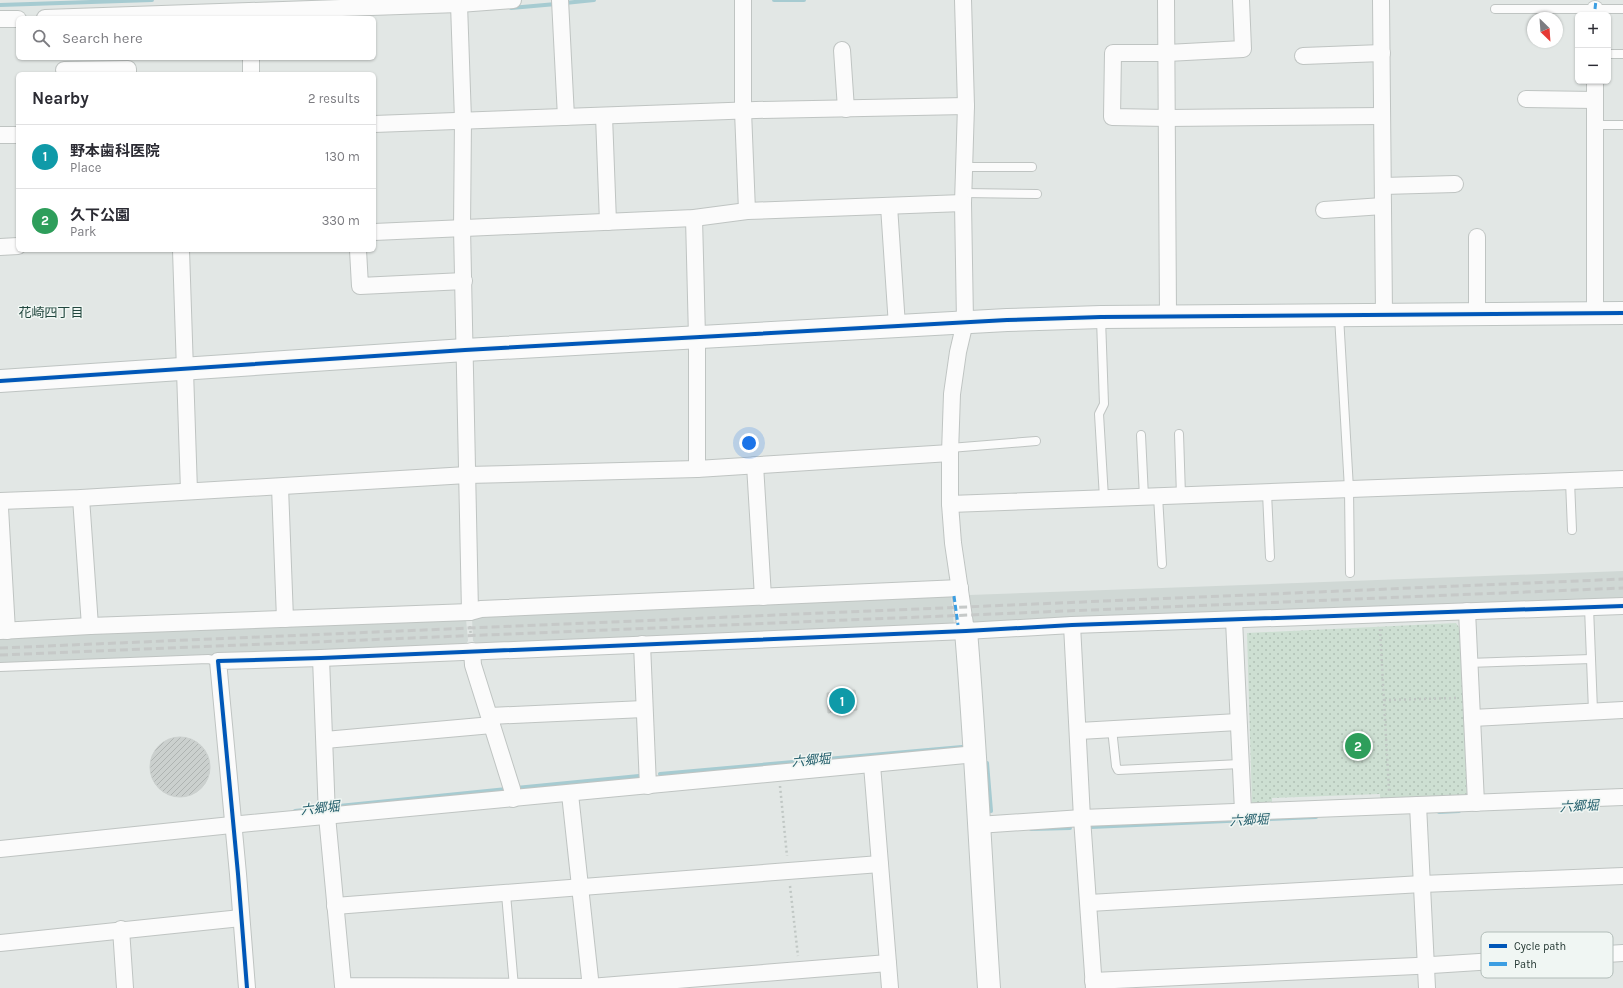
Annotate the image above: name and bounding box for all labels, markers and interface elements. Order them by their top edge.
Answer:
north arrow [1527,12,1563,48]
map controls [1575,12,1611,84]
button: + [1575,12,1611,48]
search box [16,16,376,60]
icon: search [30,27,52,49]
text: Search here [62,29,143,47]
button: − [1575,48,1611,84]
text: Nearby [32,88,89,108]
text: 2 results [308,91,360,106]
text: 野本歯科医院 [70,142,160,160]
text: 1 [43,149,47,164]
text: 130 m [325,149,360,164]
text: Place [70,160,101,175]
text: 久下公園 [70,206,130,224]
text: 2 [41,213,49,228]
text: 330 m [322,213,360,228]
text: Park [70,224,96,239]
district label: 花崎四丁目 [18,305,84,320]
your location [739,433,759,453]
pin: 1 [829,686,855,716]
pin: 2 [1345,731,1371,761]
water label: 六郷堀 [791,751,833,769]
water label: 六郷堀 [1559,797,1601,815]
water label: 六郷堀 [300,798,342,817]
water label: 六郷堀 [1229,811,1271,829]
legend [1481,932,1613,978]
text: Cycle path [1514,940,1566,953]
text: Path [1514,958,1537,971]

